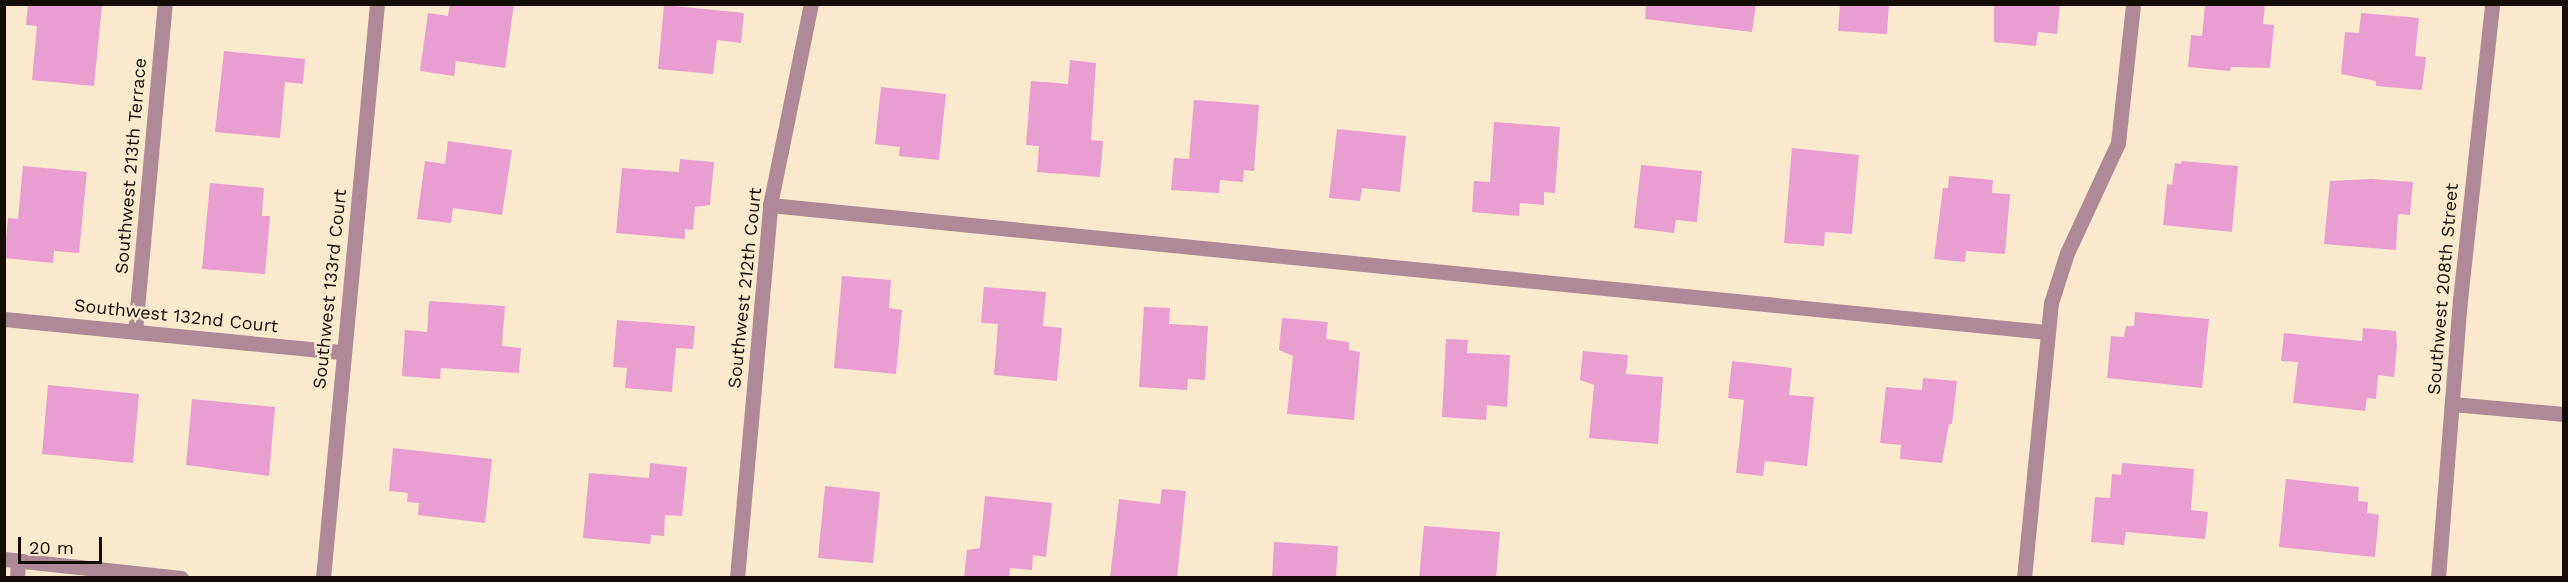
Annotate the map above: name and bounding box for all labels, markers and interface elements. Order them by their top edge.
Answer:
street label: Southwest 213th Terrace [111,57,151,275]
street label: Southwest 208th Street [2423,182,2463,396]
street label: Southwest 212th Court [724,187,766,389]
street label: Southwest 133rd Court [309,188,351,390]
street label: Southwest 132nd Court [73,295,279,337]
scale bar [21,525,105,563]
text: 20 m [29,537,74,558]

